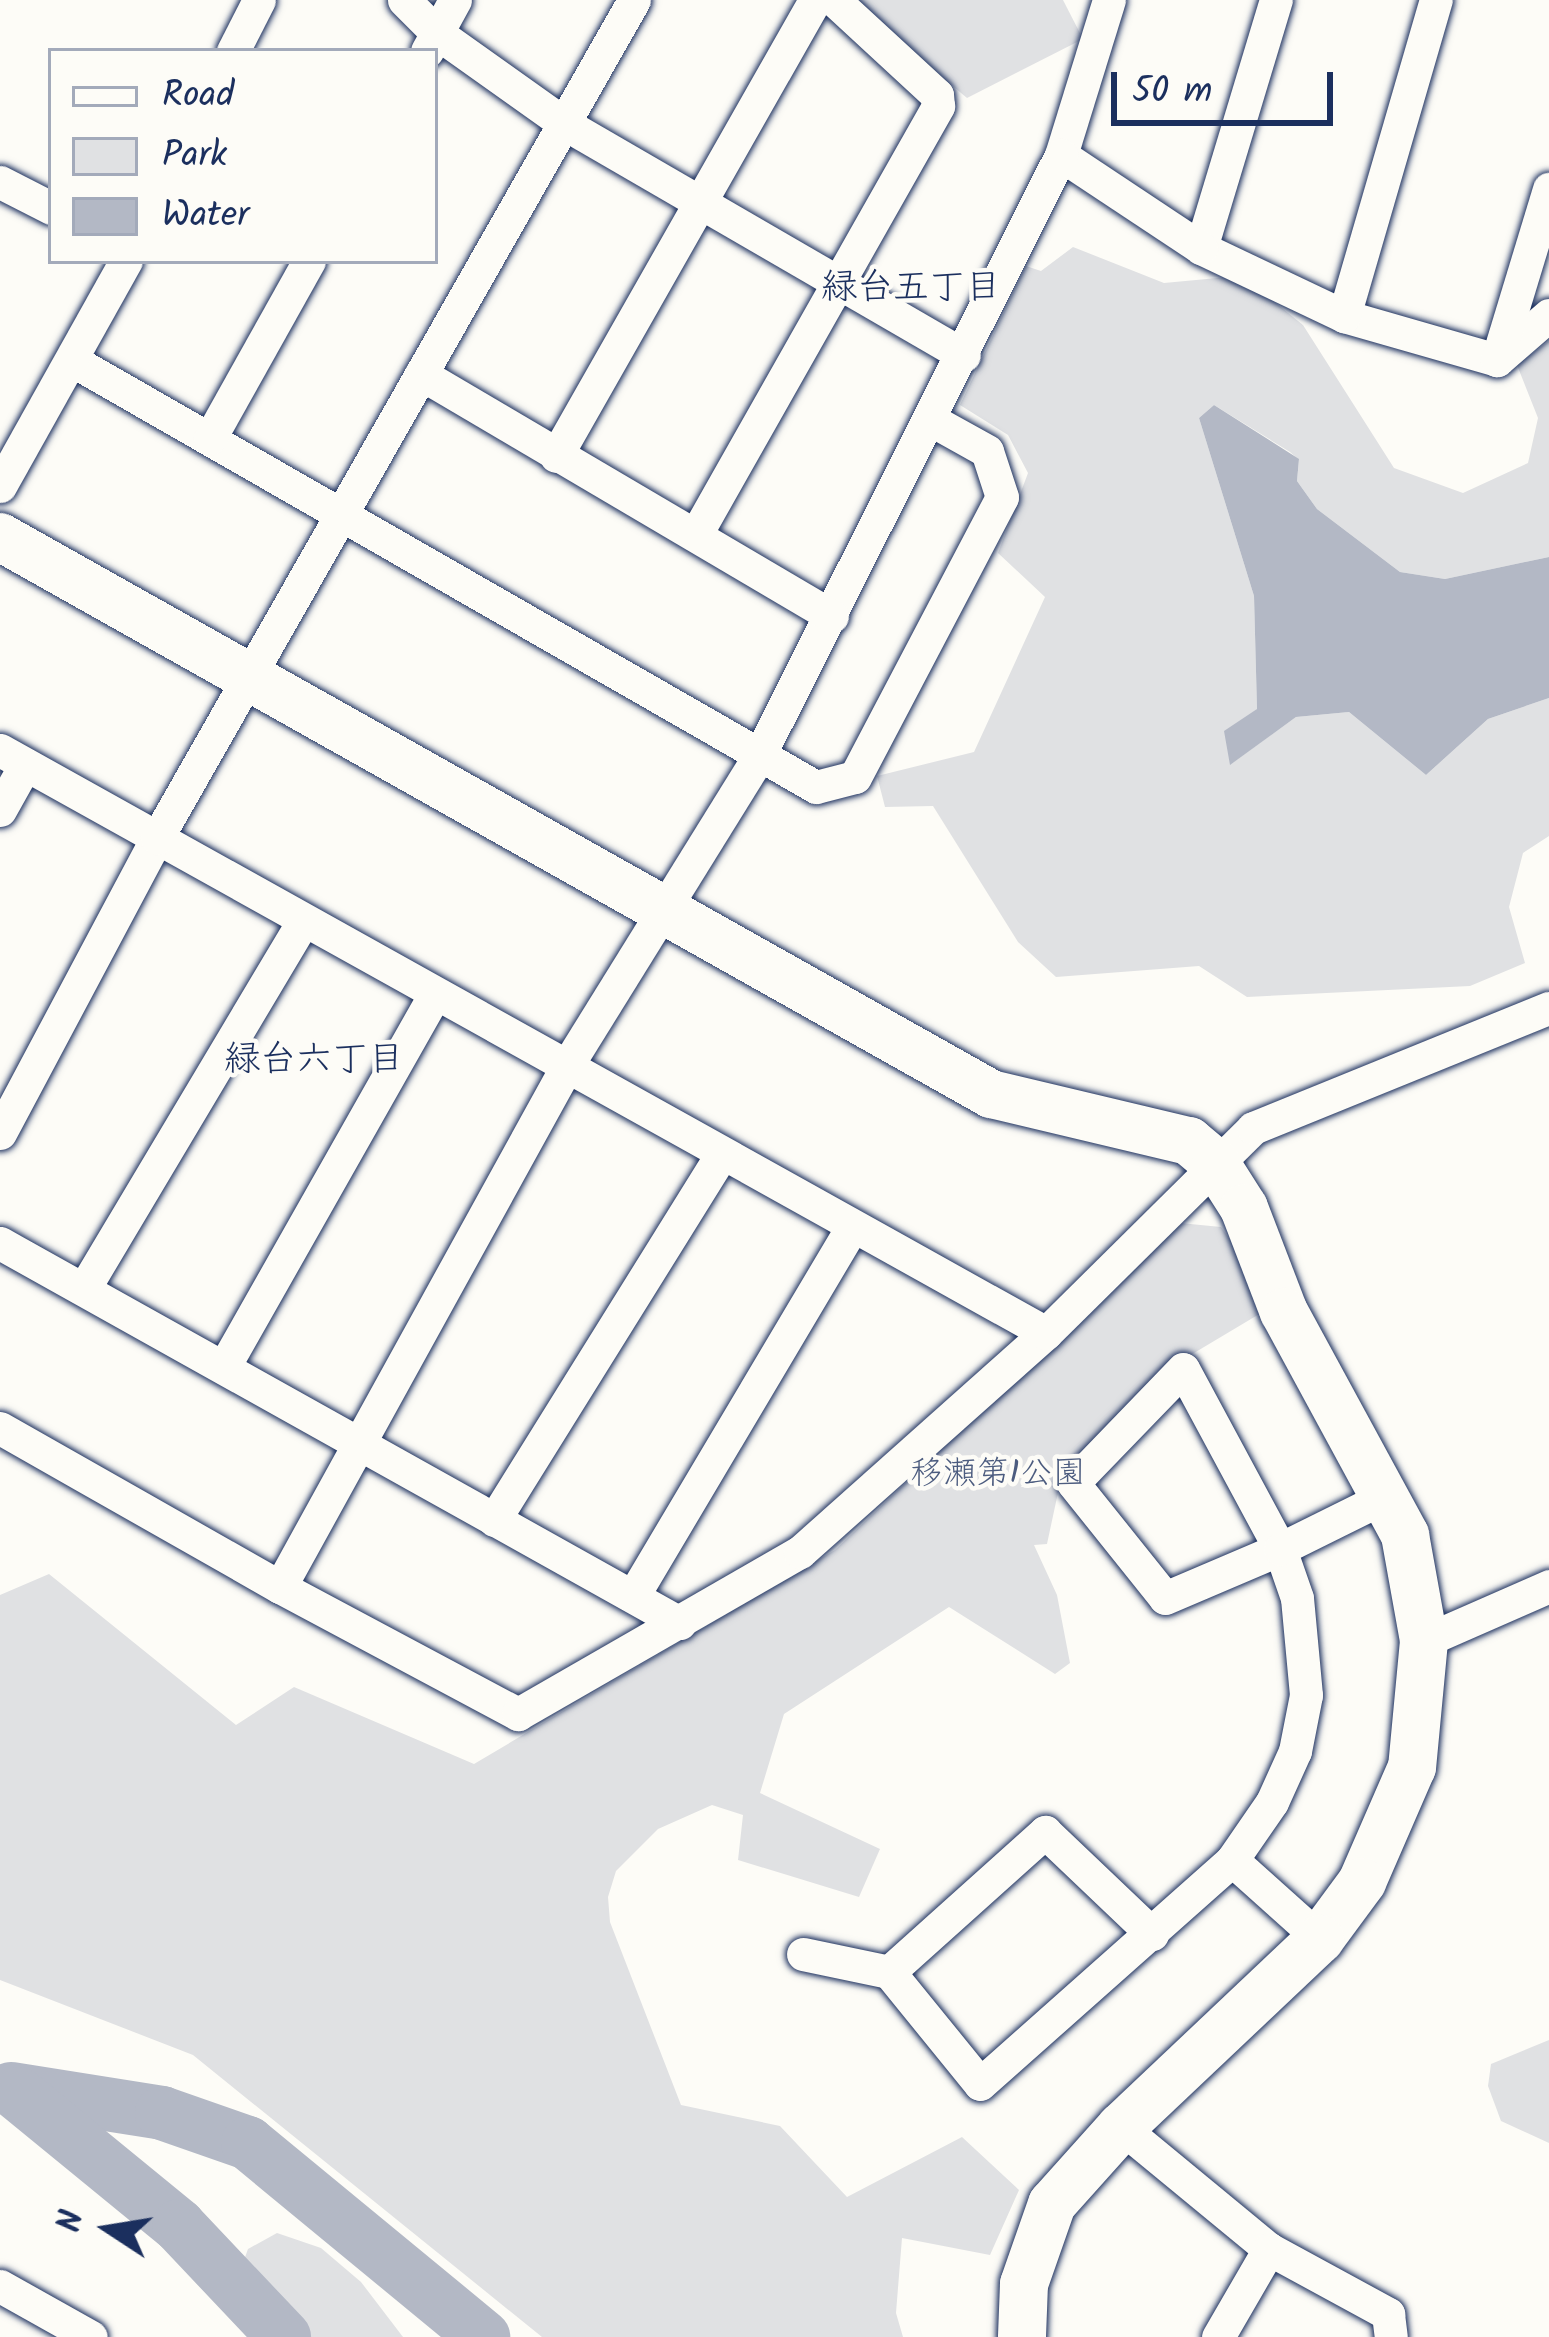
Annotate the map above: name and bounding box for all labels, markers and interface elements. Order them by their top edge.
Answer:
legend [48,48,438,264]
scale bar [1117,48,1339,122]
text: 50 m [1132,64,1212,121]
text: Road [162,68,234,125]
text: Park [162,128,227,185]
text: Water [162,188,249,245]
district label: 緑台五丁目 [821,267,1001,311]
district label: 緑台六丁目 [224,1039,404,1083]
park label: 移瀬第1公園 [910,1455,1086,1495]
north arrow [48,2169,168,2289]
text: N [44,2206,100,2237]

